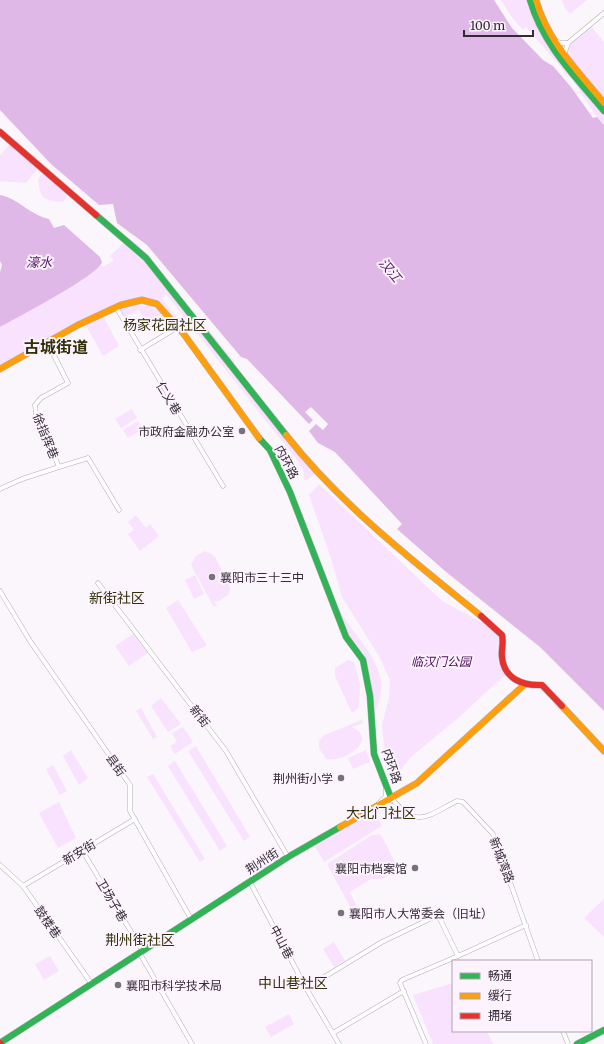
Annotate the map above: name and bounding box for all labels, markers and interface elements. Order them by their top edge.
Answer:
scale bar [464,12,533,38]
text: 100 m [470,18,505,33]
water label: 濠水 [26,254,53,271]
water label: 汉江 [375,255,406,287]
district label: 杨家花园社区 [123,316,207,334]
district label: 古城街道 [24,337,88,357]
street label: 仁义巷 [153,379,185,417]
street label: 徐指挥巷 [30,411,62,461]
place label: 市政府金融办公室 [138,424,234,439]
marker: 市政府金融办公室 [237,426,247,436]
street label: 内环路 [272,443,302,481]
place label: 襄阳市三十三中 [220,570,304,585]
marker: 襄阳市三十三中 [207,572,217,582]
district label: 新街社区 [89,589,145,607]
park label: 临汉门公园 [411,654,473,669]
street label: 新街 [187,702,213,730]
street label: 内环路 [379,747,405,785]
street label: 县街 [103,751,129,779]
place label: 荆州街小学 [273,771,333,786]
marker: 荆州街小学 [336,773,346,783]
district label: 大北门社区 [346,804,416,822]
street label: 新城湾路 [486,835,518,885]
street label: 新安街 [60,836,98,868]
street label: 荆州街 [243,845,281,877]
place label: 襄阳市档案馆 [335,861,407,876]
marker: 襄阳市档案馆 [410,863,420,873]
street label: 卫场子巷 [93,876,131,924]
street label: 鼓楼巷 [32,903,64,941]
place label: 襄阳市人大常委会（旧址） [349,906,493,921]
marker: 襄阳市人大常委会（旧址） [336,908,346,918]
street label: 中山巷 [267,923,297,961]
district label: 荆州街社区 [105,931,175,949]
legend [452,960,592,1032]
text: 畅通 [488,968,512,983]
district label: 中山巷社区 [258,974,328,992]
place label: 襄阳市科学技术局 [126,978,222,993]
marker: 襄阳市科学技术局 [113,980,123,990]
text: 缓行 [488,988,512,1003]
text: 拥堵 [488,1008,512,1023]

